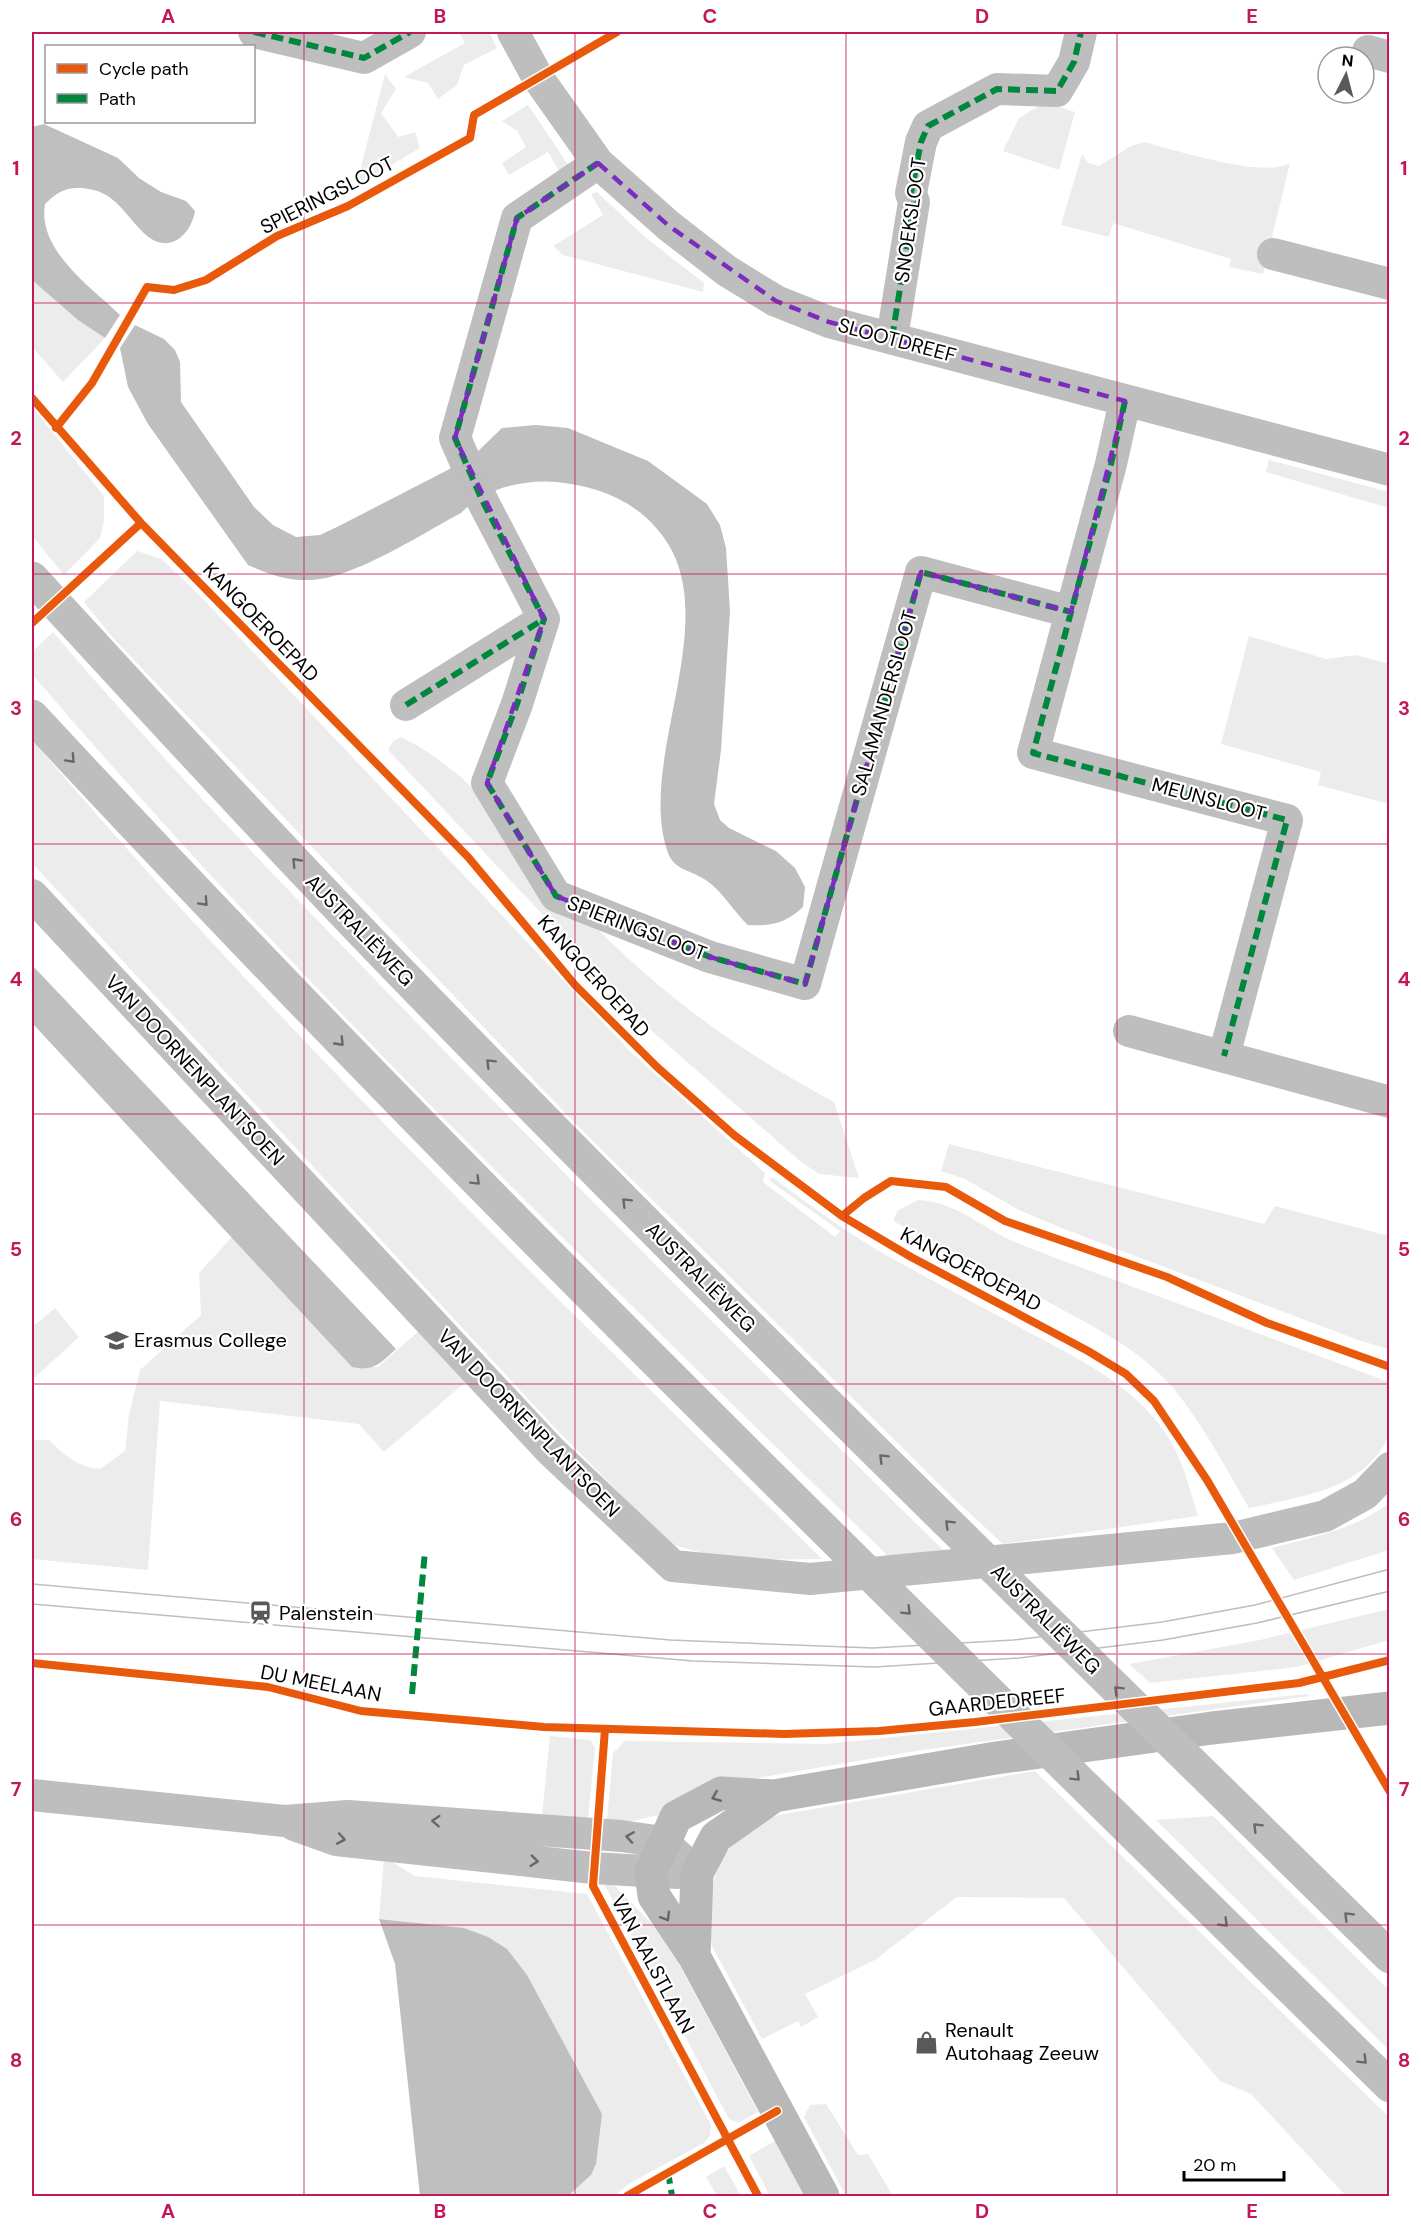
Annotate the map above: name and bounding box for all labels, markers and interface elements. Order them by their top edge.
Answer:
text: A [161,3,175,29]
text: B [434,3,446,29]
text: C [703,3,717,29]
text: D [975,3,989,29]
text: E [1246,3,1258,29]
legend [45,45,255,123]
north arrow [1316,45,1376,105]
text: N [1341,50,1354,72]
text: Cycle path [99,57,189,81]
text: Path [99,87,136,111]
street label: SPIERINGSLOOT [256,150,398,240]
text: 1 [12,155,20,181]
text: 1 [1400,155,1408,181]
street label: SNOEKSLOOT [888,156,932,284]
street label: SLOOTDREEF [835,312,959,368]
text: 2 [10,425,22,451]
text: 2 [1398,425,1410,451]
street label: KANGOEROEPAD [197,557,325,687]
street label: SALAMANDERSLOOT [845,607,923,799]
text: 3 [10,695,22,721]
text: 3 [1398,695,1410,721]
one-way arrow [64,752,75,763]
street label: MEUNSLOOT [1149,771,1269,827]
one-way arrow [292,859,303,870]
street label: AUSTRALIËWEG [300,869,420,991]
street label: SPIERINGSLOOT [564,890,710,966]
one-way arrow [197,895,208,906]
street label: KANGOEROEPAD [532,909,656,1043]
text: 4 [10,966,23,992]
text: 4 [1398,966,1411,992]
street label: VAN DOORNENPLANTSOEN [100,969,290,1171]
one-way arrow [333,1035,344,1045]
one-way arrow [486,1059,497,1070]
one-way arrow [470,1174,480,1185]
one-way arrow [623,1198,634,1209]
street label: AUSTRALIËWEG [640,1216,762,1338]
street label: KANGOEROEPAD [896,1221,1046,1317]
text: 5 [10,1236,22,1262]
text: 5 [1398,1236,1410,1262]
street label: VAN DOORNENPLANTSOEN [432,1323,626,1523]
school or university icon: Erasmus College [103,1327,129,1353]
place label: Erasmus College [134,1327,287,1353]
one-way arrow [880,1455,891,1466]
text: 6 [10,1506,22,1532]
text: 6 [1398,1506,1410,1532]
one-way arrow [946,1520,956,1531]
street label: AUSTRALIËWEG [985,1558,1107,1680]
station icon: Palenstein [248,1600,274,1626]
place label: Palenstein [279,1600,373,1626]
one-way arrow [900,1603,911,1614]
street label: DU MEELAAN [258,1659,384,1707]
street label: GAARDEDREEF [927,1682,1067,1722]
one-way arrow [1115,1687,1126,1698]
one-way arrow [1068,1770,1079,1781]
text: 7 [11,1776,22,1802]
text: 7 [1399,1776,1410,1802]
one-way arrow [712,1790,723,1802]
one-way arrow [431,1815,440,1828]
one-way arrow [1254,1823,1264,1834]
one-way arrow [625,1832,635,1844]
one-way arrow [336,1833,345,1845]
one-way arrow [530,1855,539,1867]
street label: VAN AALSTLAAN [605,1890,701,2038]
one-way arrow [659,1911,671,1921]
one-way arrow [1344,1912,1354,1923]
one-way arrow [1216,1915,1227,1926]
place label: Renault Autohaag Zeeuw [945,2017,1099,2066]
shop icon: Renault Autohaag Zeeuw [914,2029,940,2055]
text: 8 [10,2047,22,2073]
text: 8 [1398,2047,1410,2073]
one-way arrow [1355,2052,1366,2063]
scale bar [1184,2144,1284,2182]
text: 20 m [1193,2153,1236,2177]
text: A [161,2198,175,2224]
text: B [434,2198,446,2224]
text: C [703,2198,717,2224]
text: D [975,2198,989,2224]
text: E [1246,2198,1258,2224]

